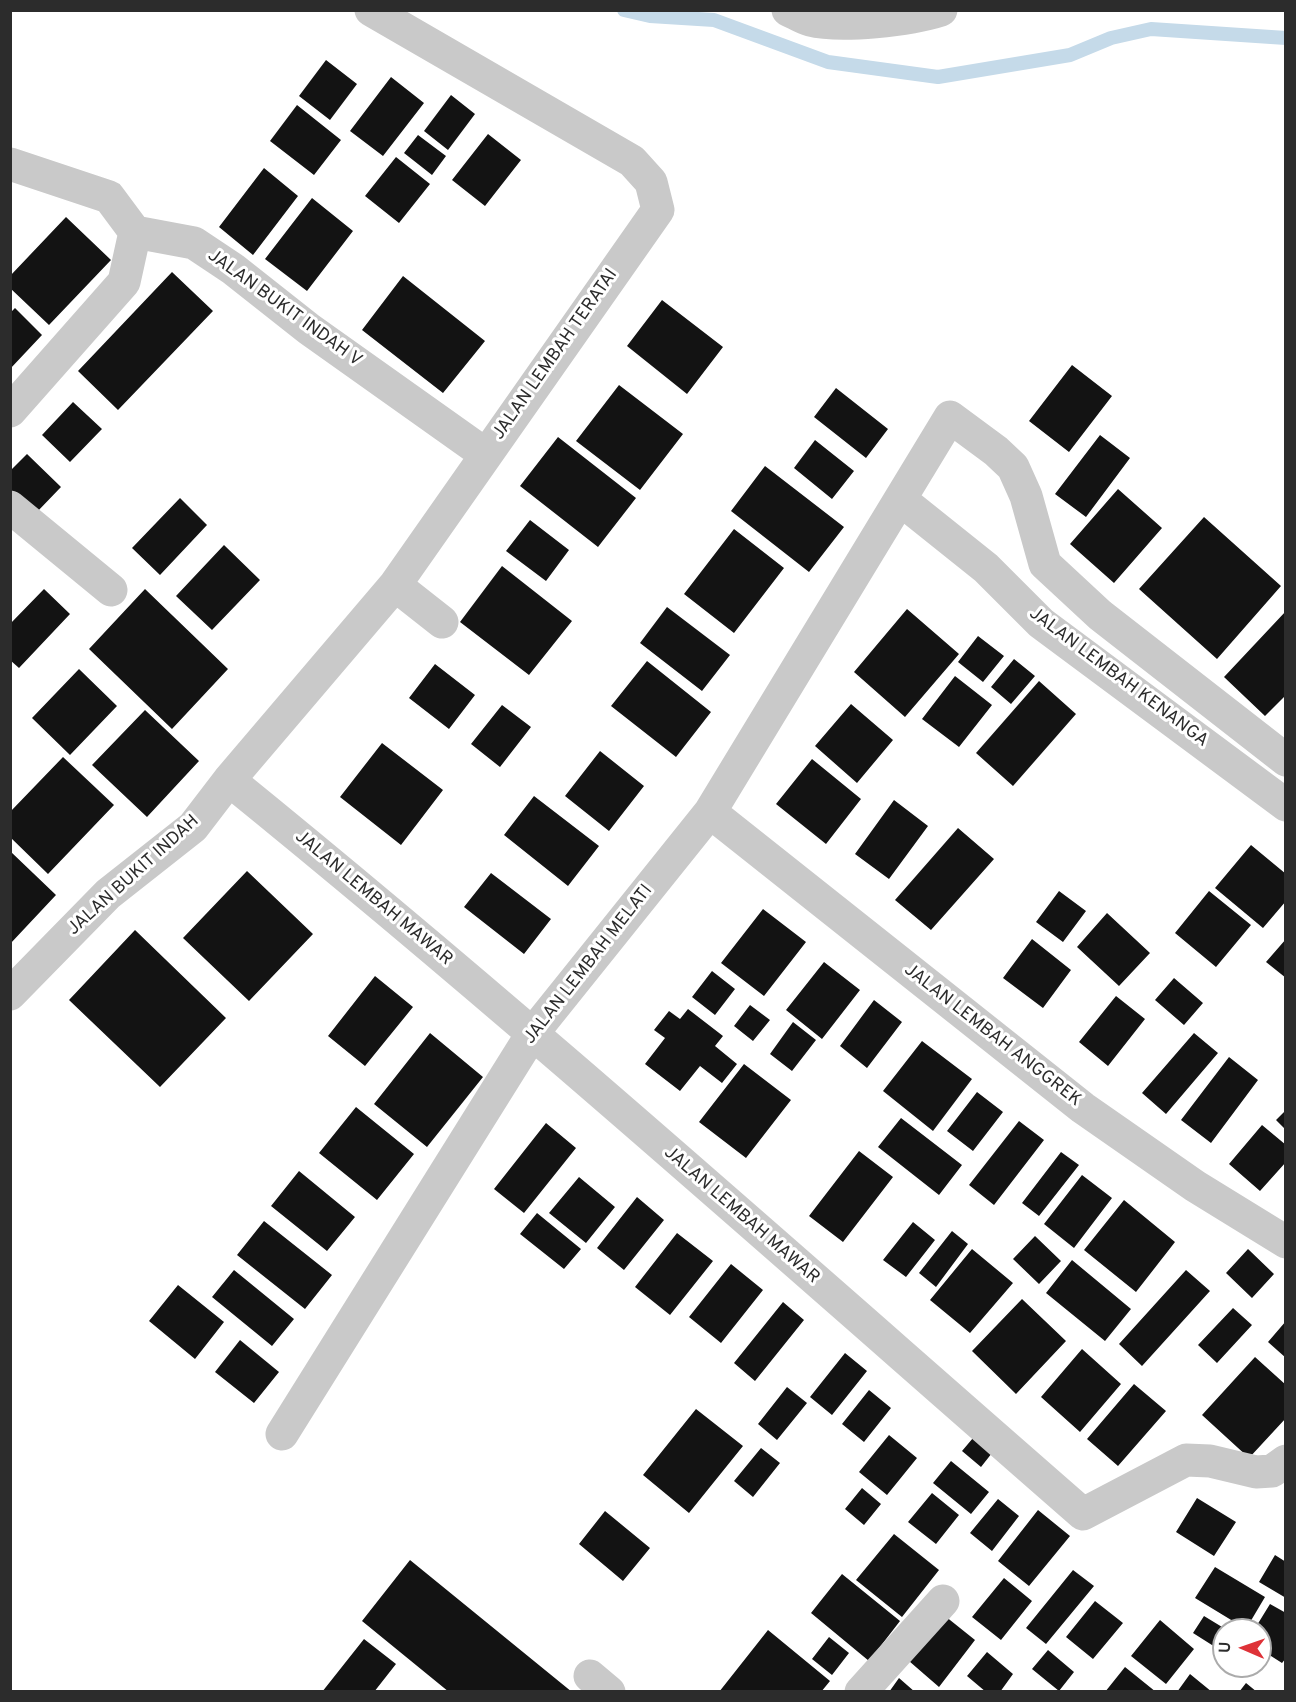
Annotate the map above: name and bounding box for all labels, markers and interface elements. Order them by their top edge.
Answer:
street label: JALAN BUKIT INDAH V [203,246,365,372]
street label: JALAN LEMBAH TERATAI [489,265,623,445]
street label: JALAN LEMBAH KENANGA [1024,603,1212,753]
street label: JALAN BUKIT INDAH [64,811,204,941]
street label: JALAN LEMBAH MAWAR [290,827,456,971]
street label: JALAN LEMBAH MELATI [520,881,658,1049]
street label: JALAN LEMBAH ANGGREK [899,960,1085,1112]
street label: JALAN LEMBAH MAWAR [659,1143,823,1289]
north arrow [1212,1618,1272,1678]
text: U [1216,1641,1236,1653]

